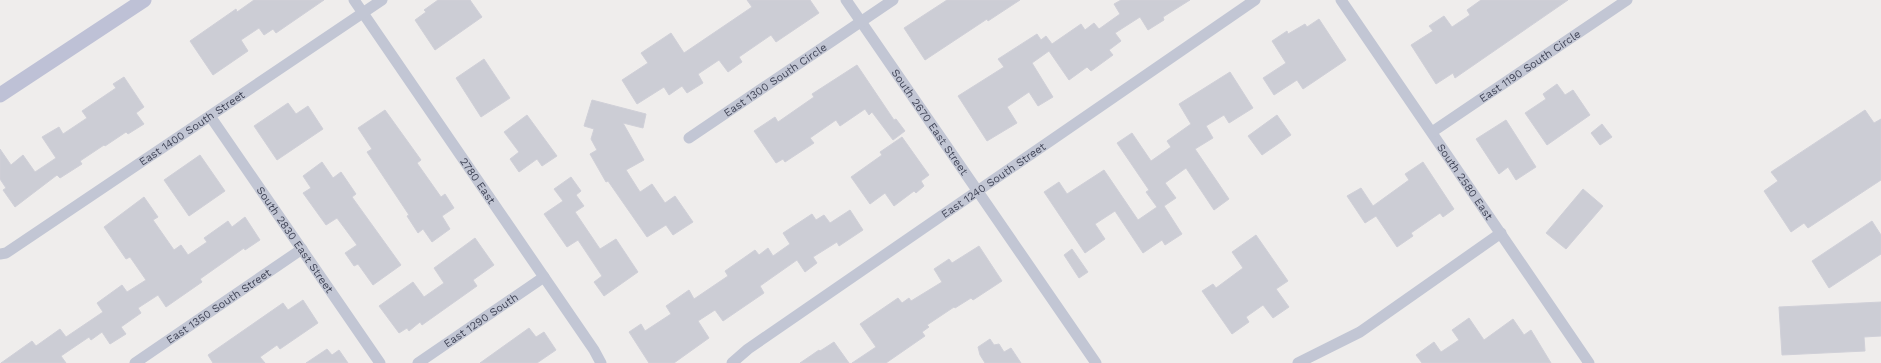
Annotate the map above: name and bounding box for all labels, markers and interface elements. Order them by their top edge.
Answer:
street label: East 1190 South Circle [1477,27,1583,105]
street label: East 1300 South Circle [721,41,829,120]
street label: South 2670 East Street [889,67,971,178]
street label: East 1400 South Street [137,88,248,169]
street label: East 1240 South Street [939,140,1049,221]
street label: South 2580 East [1434,141,1496,223]
street label: 2780 East [457,155,498,207]
street label: South 2830 East Street [253,184,336,296]
street label: East 1350 South Street [164,266,274,347]
street label: East 1290 South [441,291,521,351]

